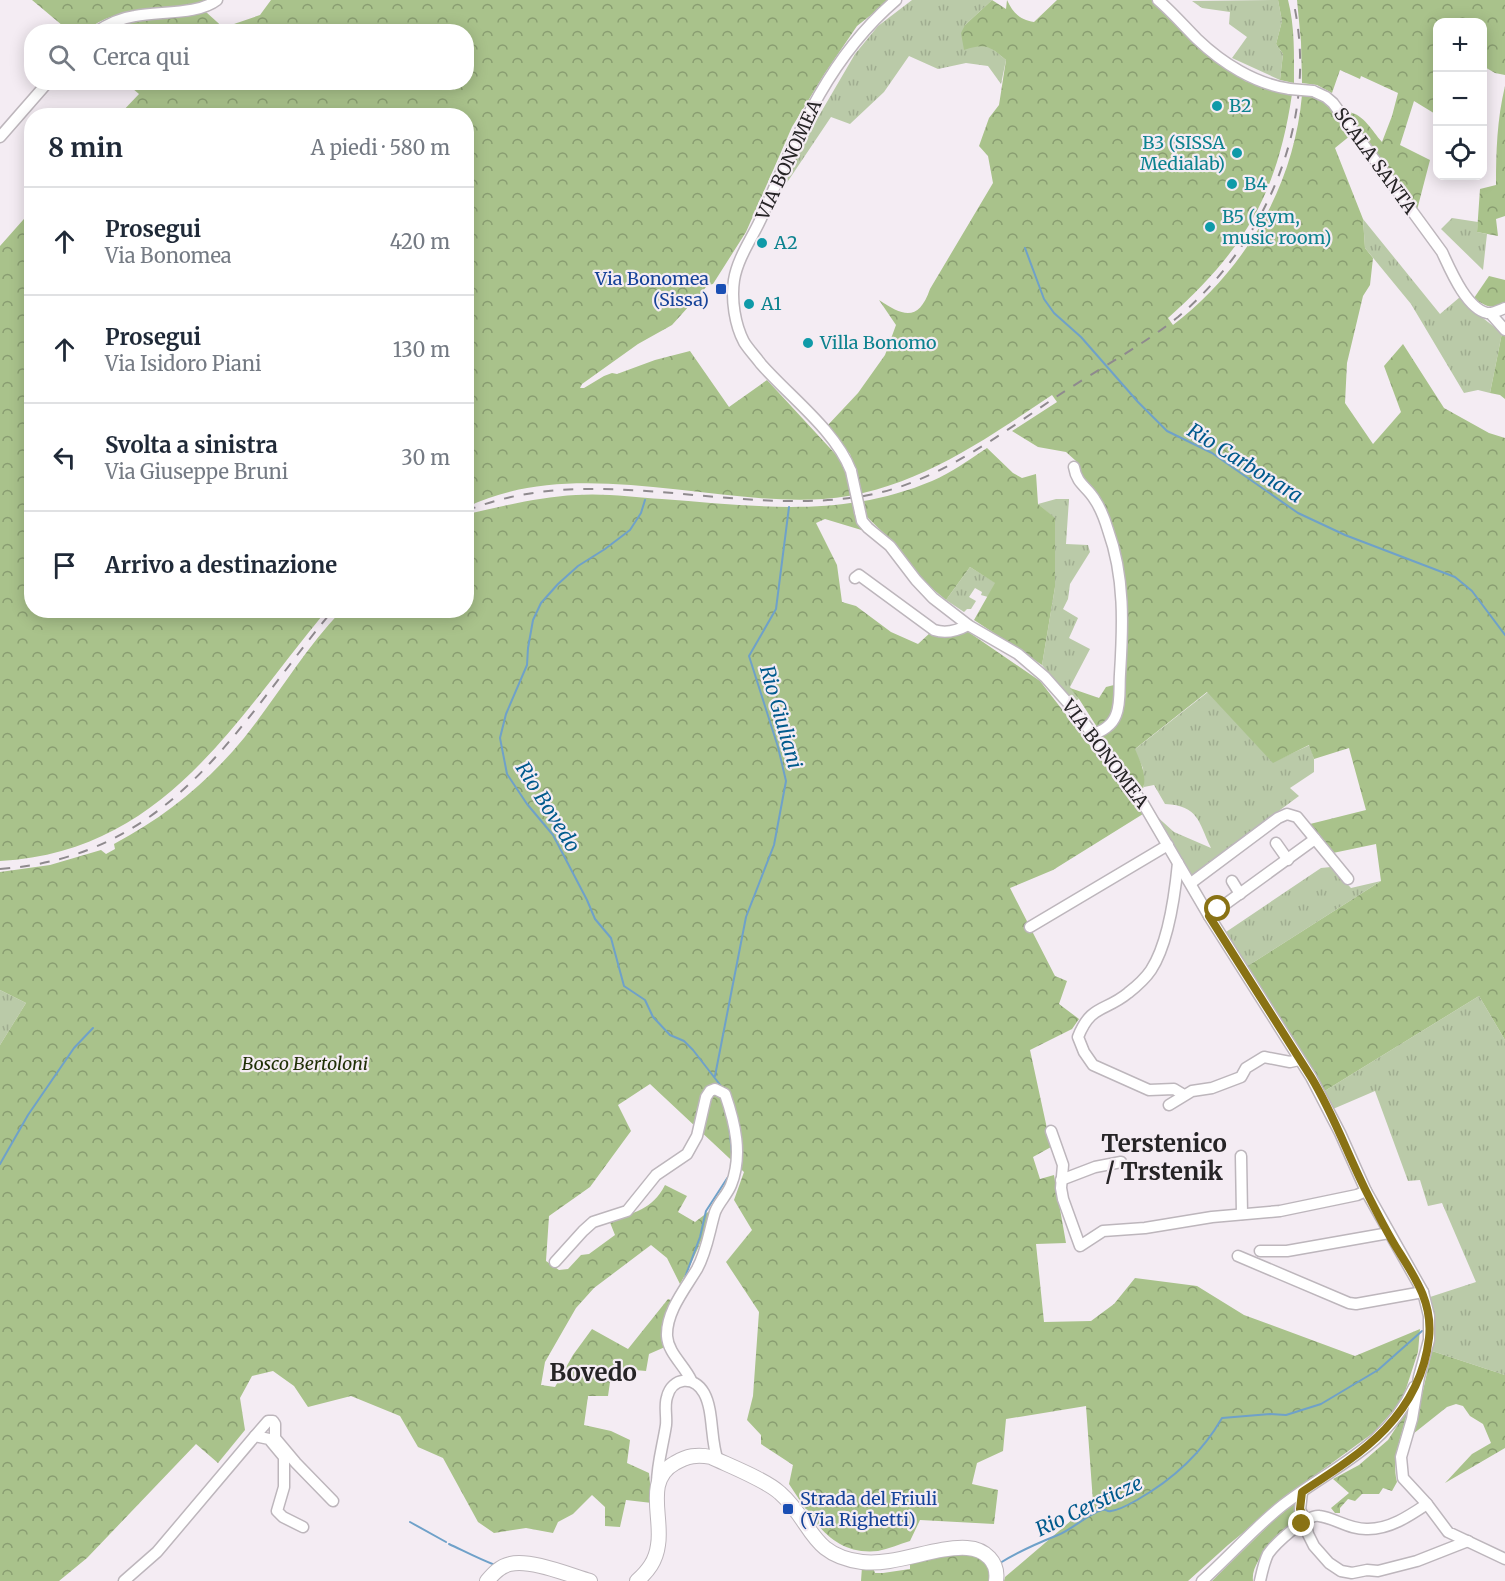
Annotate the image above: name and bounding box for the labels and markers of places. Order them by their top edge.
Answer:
place label: B2 [1229,94,1252,117]
marker: B2 [1210,99,1224,113]
place label: B3 (SISSA Medialab) [1140,131,1225,175]
marker: B3 (SISSA Medialab) [1230,146,1244,160]
place label: B4 [1244,172,1268,195]
marker: B4 [1225,177,1239,191]
place label: B5 (gym, music room) [1222,205,1331,249]
marker: B5 (gym, music room) [1203,220,1217,234]
place label: A2 [773,231,798,254]
marker: A2 [755,236,769,250]
place label: Via Bonomea (Sissa) [594,267,709,311]
marker: Via Bonomea (Sissa) [714,282,728,296]
place label: A1 [760,292,782,315]
marker: A1 [742,297,756,311]
place label: Villa Bonomo [819,331,936,354]
marker: Villa Bonomo [801,336,815,350]
place label: Strada del Friuli (Via Righetti) [800,1487,938,1531]
marker: Strada del Friuli (Via Righetti) [781,1502,795,1516]

